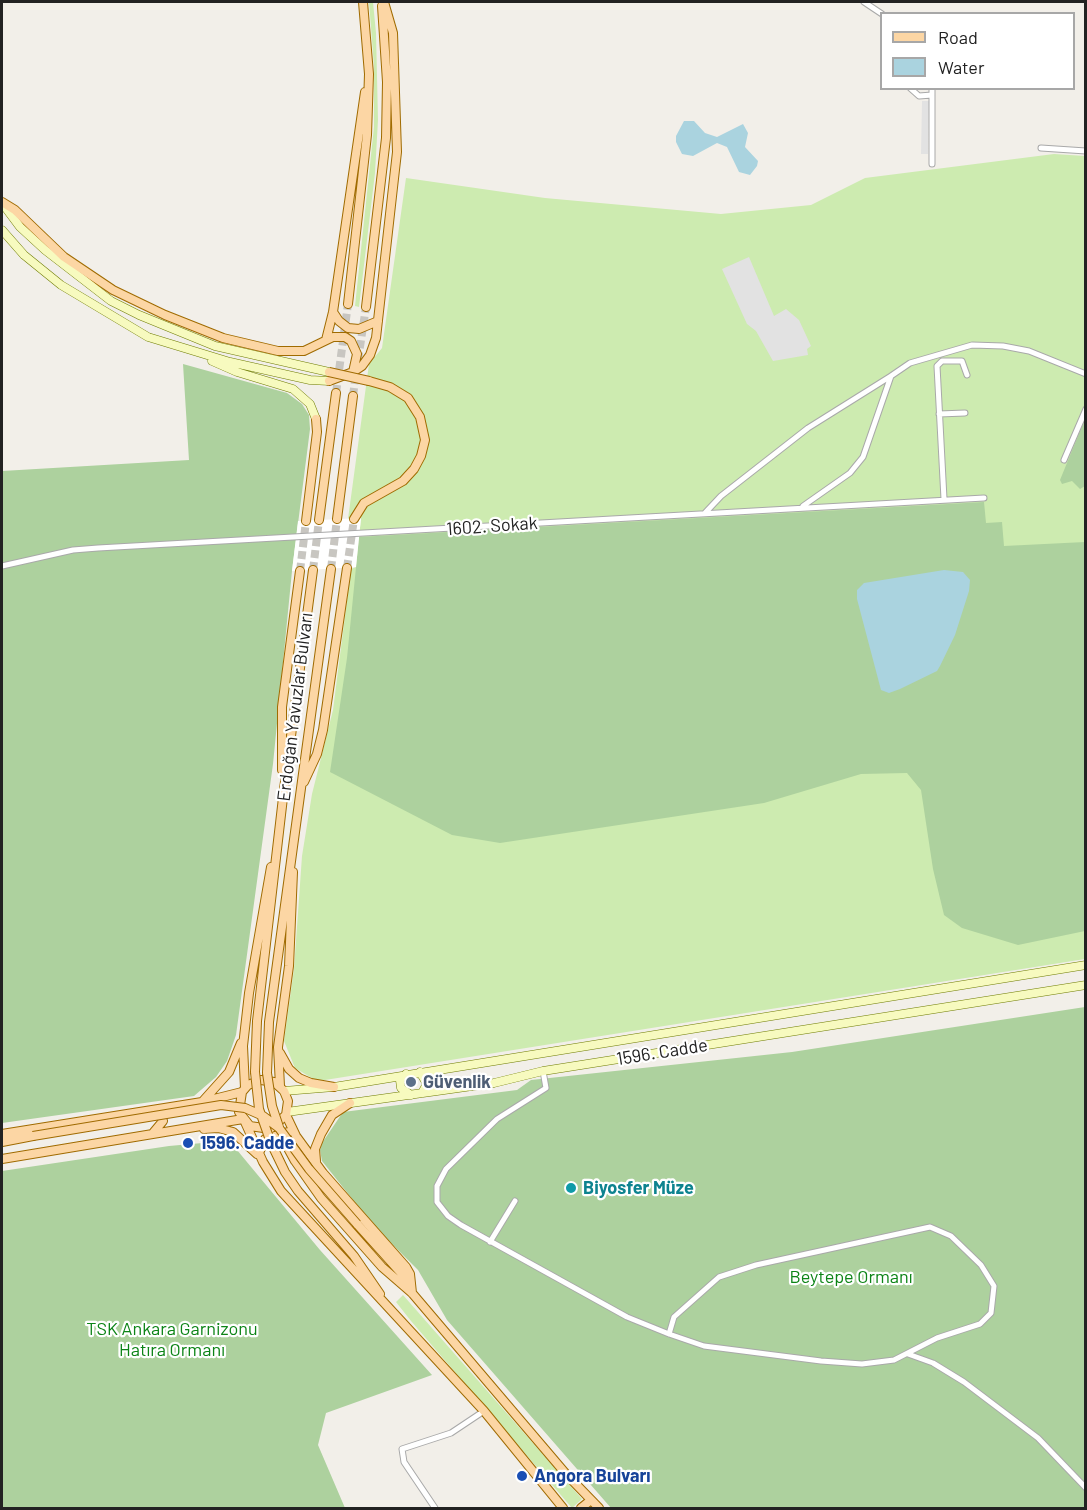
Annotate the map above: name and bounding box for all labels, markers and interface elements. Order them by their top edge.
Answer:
legend [880,12,1075,90]
text: Road [938,26,978,48]
text: Water [938,56,985,78]
street label: 1602. Sokak [446,512,538,540]
street label: Erdoğan Yavuzlar Bulvarı [273,611,317,803]
street label: 1596. Cadde [615,1034,709,1070]
place label: Güvenlik [423,1071,491,1093]
marker: Güvenlik [404,1075,418,1089]
place label: 1596. Cadde [200,1132,294,1154]
marker: 1596. Cadde [181,1136,195,1150]
place label: Biyosfer Müze [583,1177,694,1199]
marker: Biyosfer Müze [564,1181,578,1195]
park label: Beytepe Ormanı [789,1266,913,1288]
park label: TSK Ankara Garnizonu Hatıra Ormanı [86,1318,258,1360]
place label: Angora Bulvarı [534,1465,651,1487]
marker: Angora Bulvarı [515,1469,529,1483]

